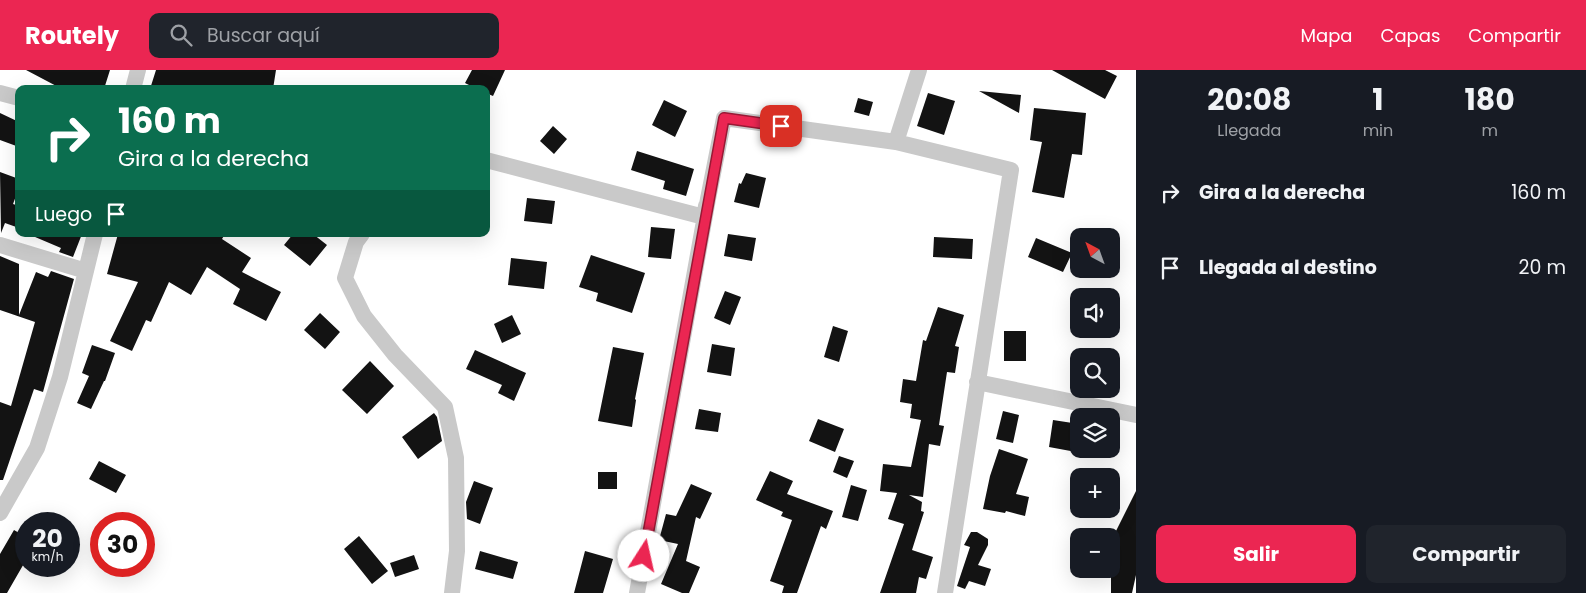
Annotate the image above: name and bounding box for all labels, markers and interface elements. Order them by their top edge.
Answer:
search box [149,13,499,58]
text: Routely [25,19,119,52]
icon: search [167,21,195,49]
text: Buscar aquí [207,22,320,49]
text: Mapa [1300,23,1353,48]
text: Capas [1381,23,1440,48]
text: Compartir [1468,23,1561,48]
text: 20:08 [1207,78,1291,121]
text: 1 [1372,78,1384,121]
text: 180 [1464,78,1515,121]
text: 160 m [118,96,221,145]
icon: right [35,105,100,170]
pin [760,105,802,147]
icon: arrive [767,112,795,140]
text: Llegada [1217,119,1281,142]
text: min [1363,119,1393,142]
text: m [1481,119,1498,142]
text: Gira a la derecha [118,143,309,174]
icon: right [1156,179,1184,207]
text: Gira a la derecha [1199,179,1365,206]
text: 160 m [1511,179,1566,206]
icon: arrive [102,200,130,228]
text: Luego [35,201,92,228]
north arrow [1070,228,1120,278]
map controls [1070,228,1120,578]
icon: arrive [1156,254,1184,282]
text: Llegada al destino [1199,254,1377,281]
text: 20 m [1518,254,1566,281]
button: sound [1070,288,1120,338]
button: search [1070,348,1120,398]
button: layers [1070,408,1120,458]
button: + [1070,468,1120,518]
speed limit sign: 30 [90,512,155,577]
text: 20 [32,521,63,556]
button: Salir [1156,525,1356,583]
button: Compartir [1366,525,1566,583]
button: − [1070,528,1120,578]
position arrow [617,529,669,581]
text: km/h [32,548,63,565]

